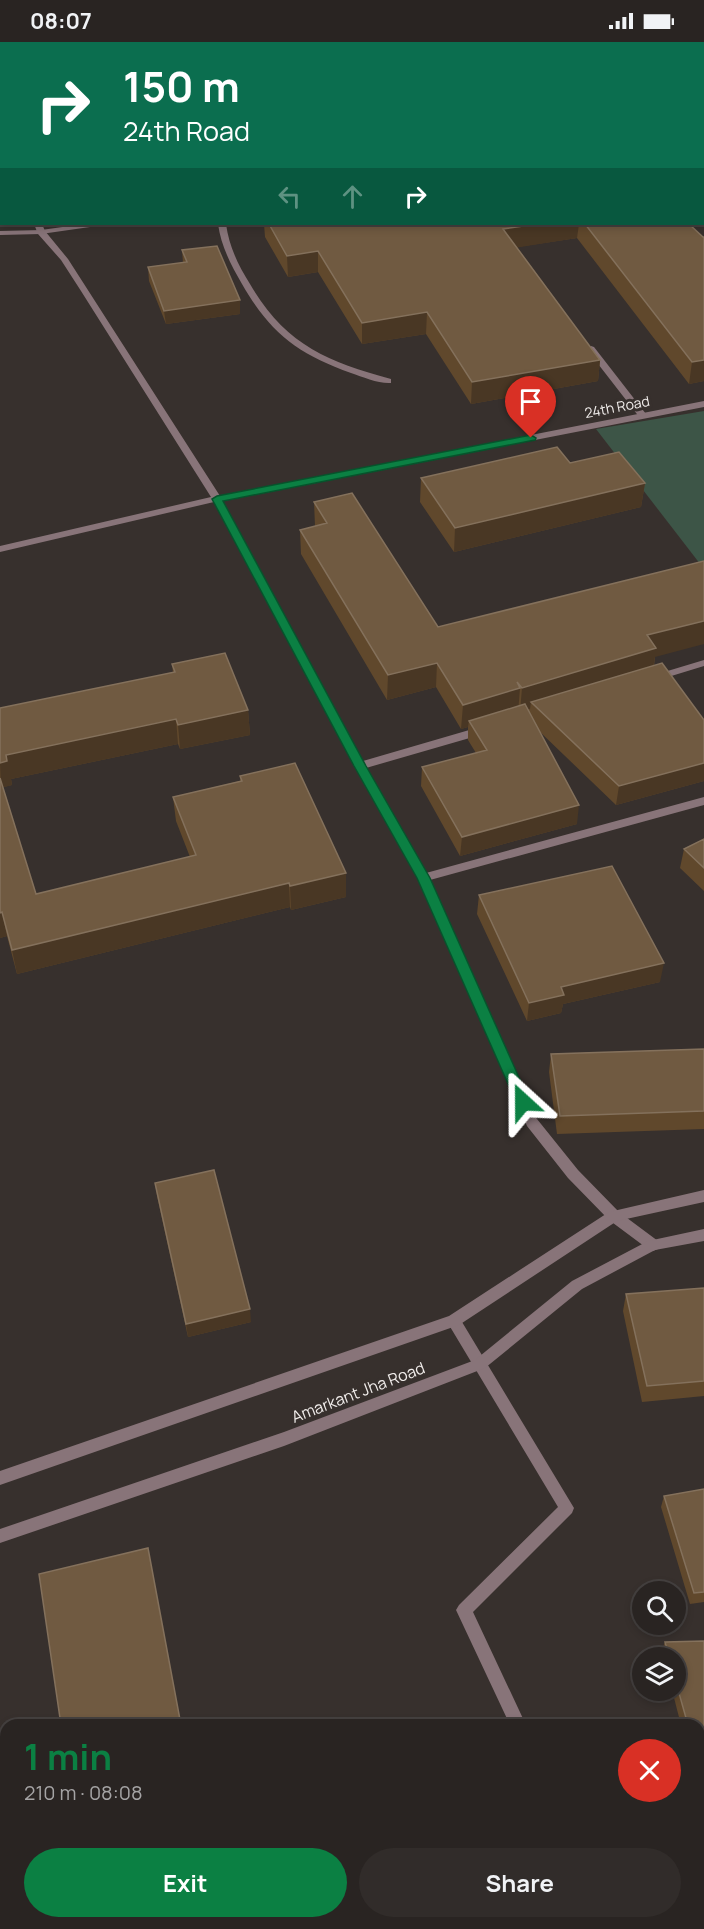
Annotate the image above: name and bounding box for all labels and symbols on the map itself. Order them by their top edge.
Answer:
pin [505,376,556,438]
street label: 24th Road [583,391,651,422]
position arrow [491,1070,555,1134]
street label: Amarkant Jha Road [288,1356,428,1428]

